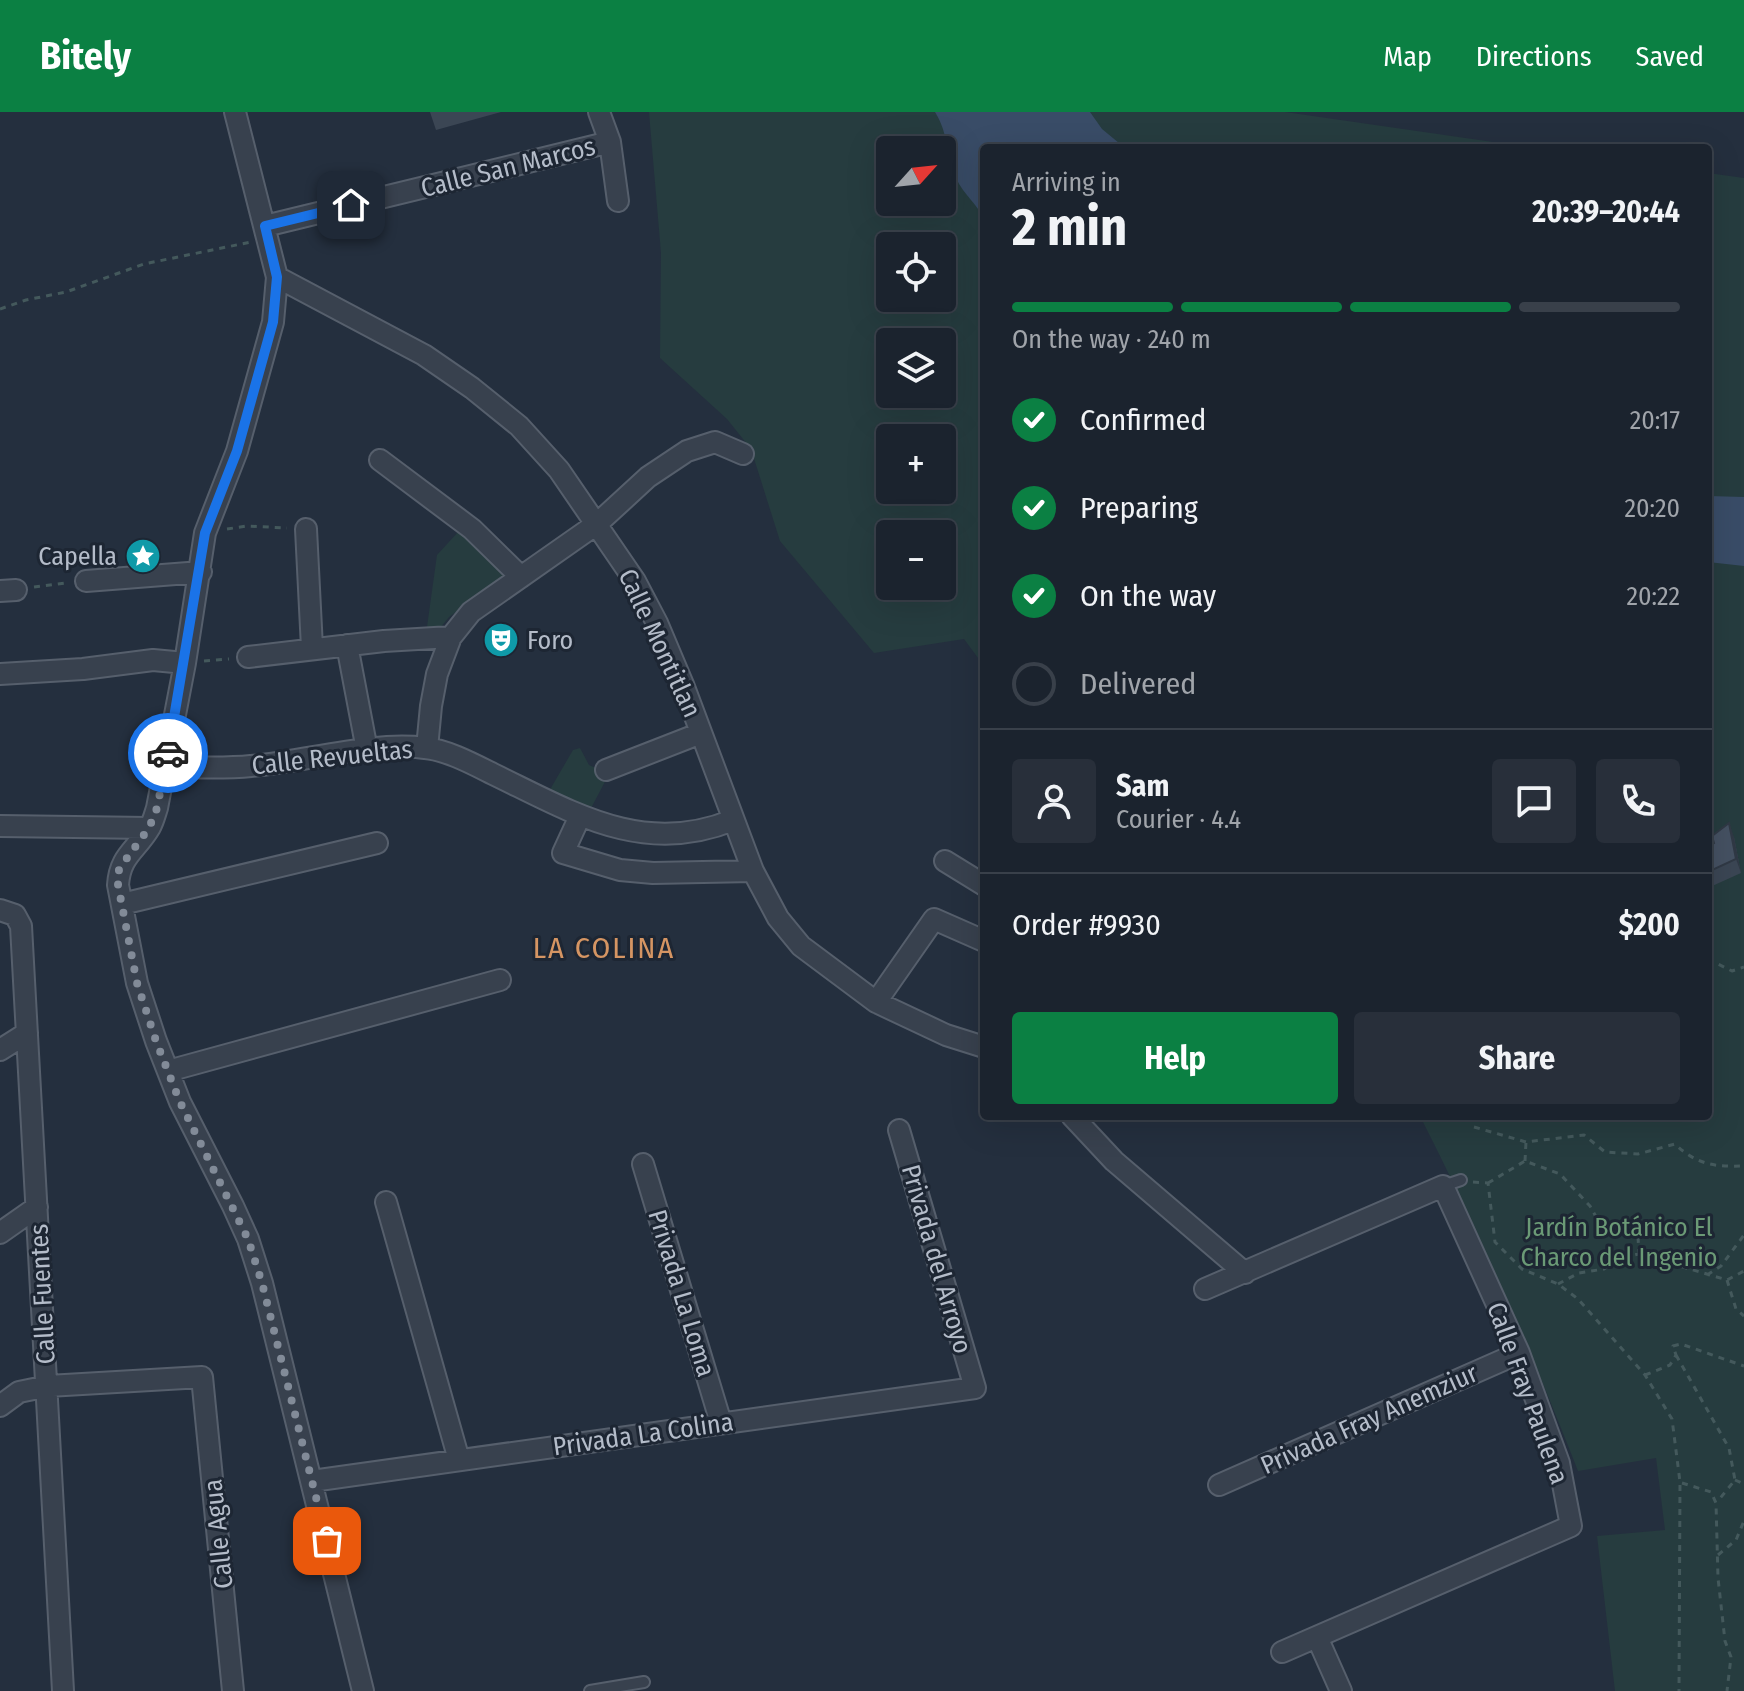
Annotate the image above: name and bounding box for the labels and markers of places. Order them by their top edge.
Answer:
pin [317,171,385,239]
place icon: Capella [124,537,162,575]
place label: Capella [38,541,117,572]
theatre icon: Foro [482,621,520,659]
place label: Foro [527,625,573,656]
pin [293,1507,361,1575]

